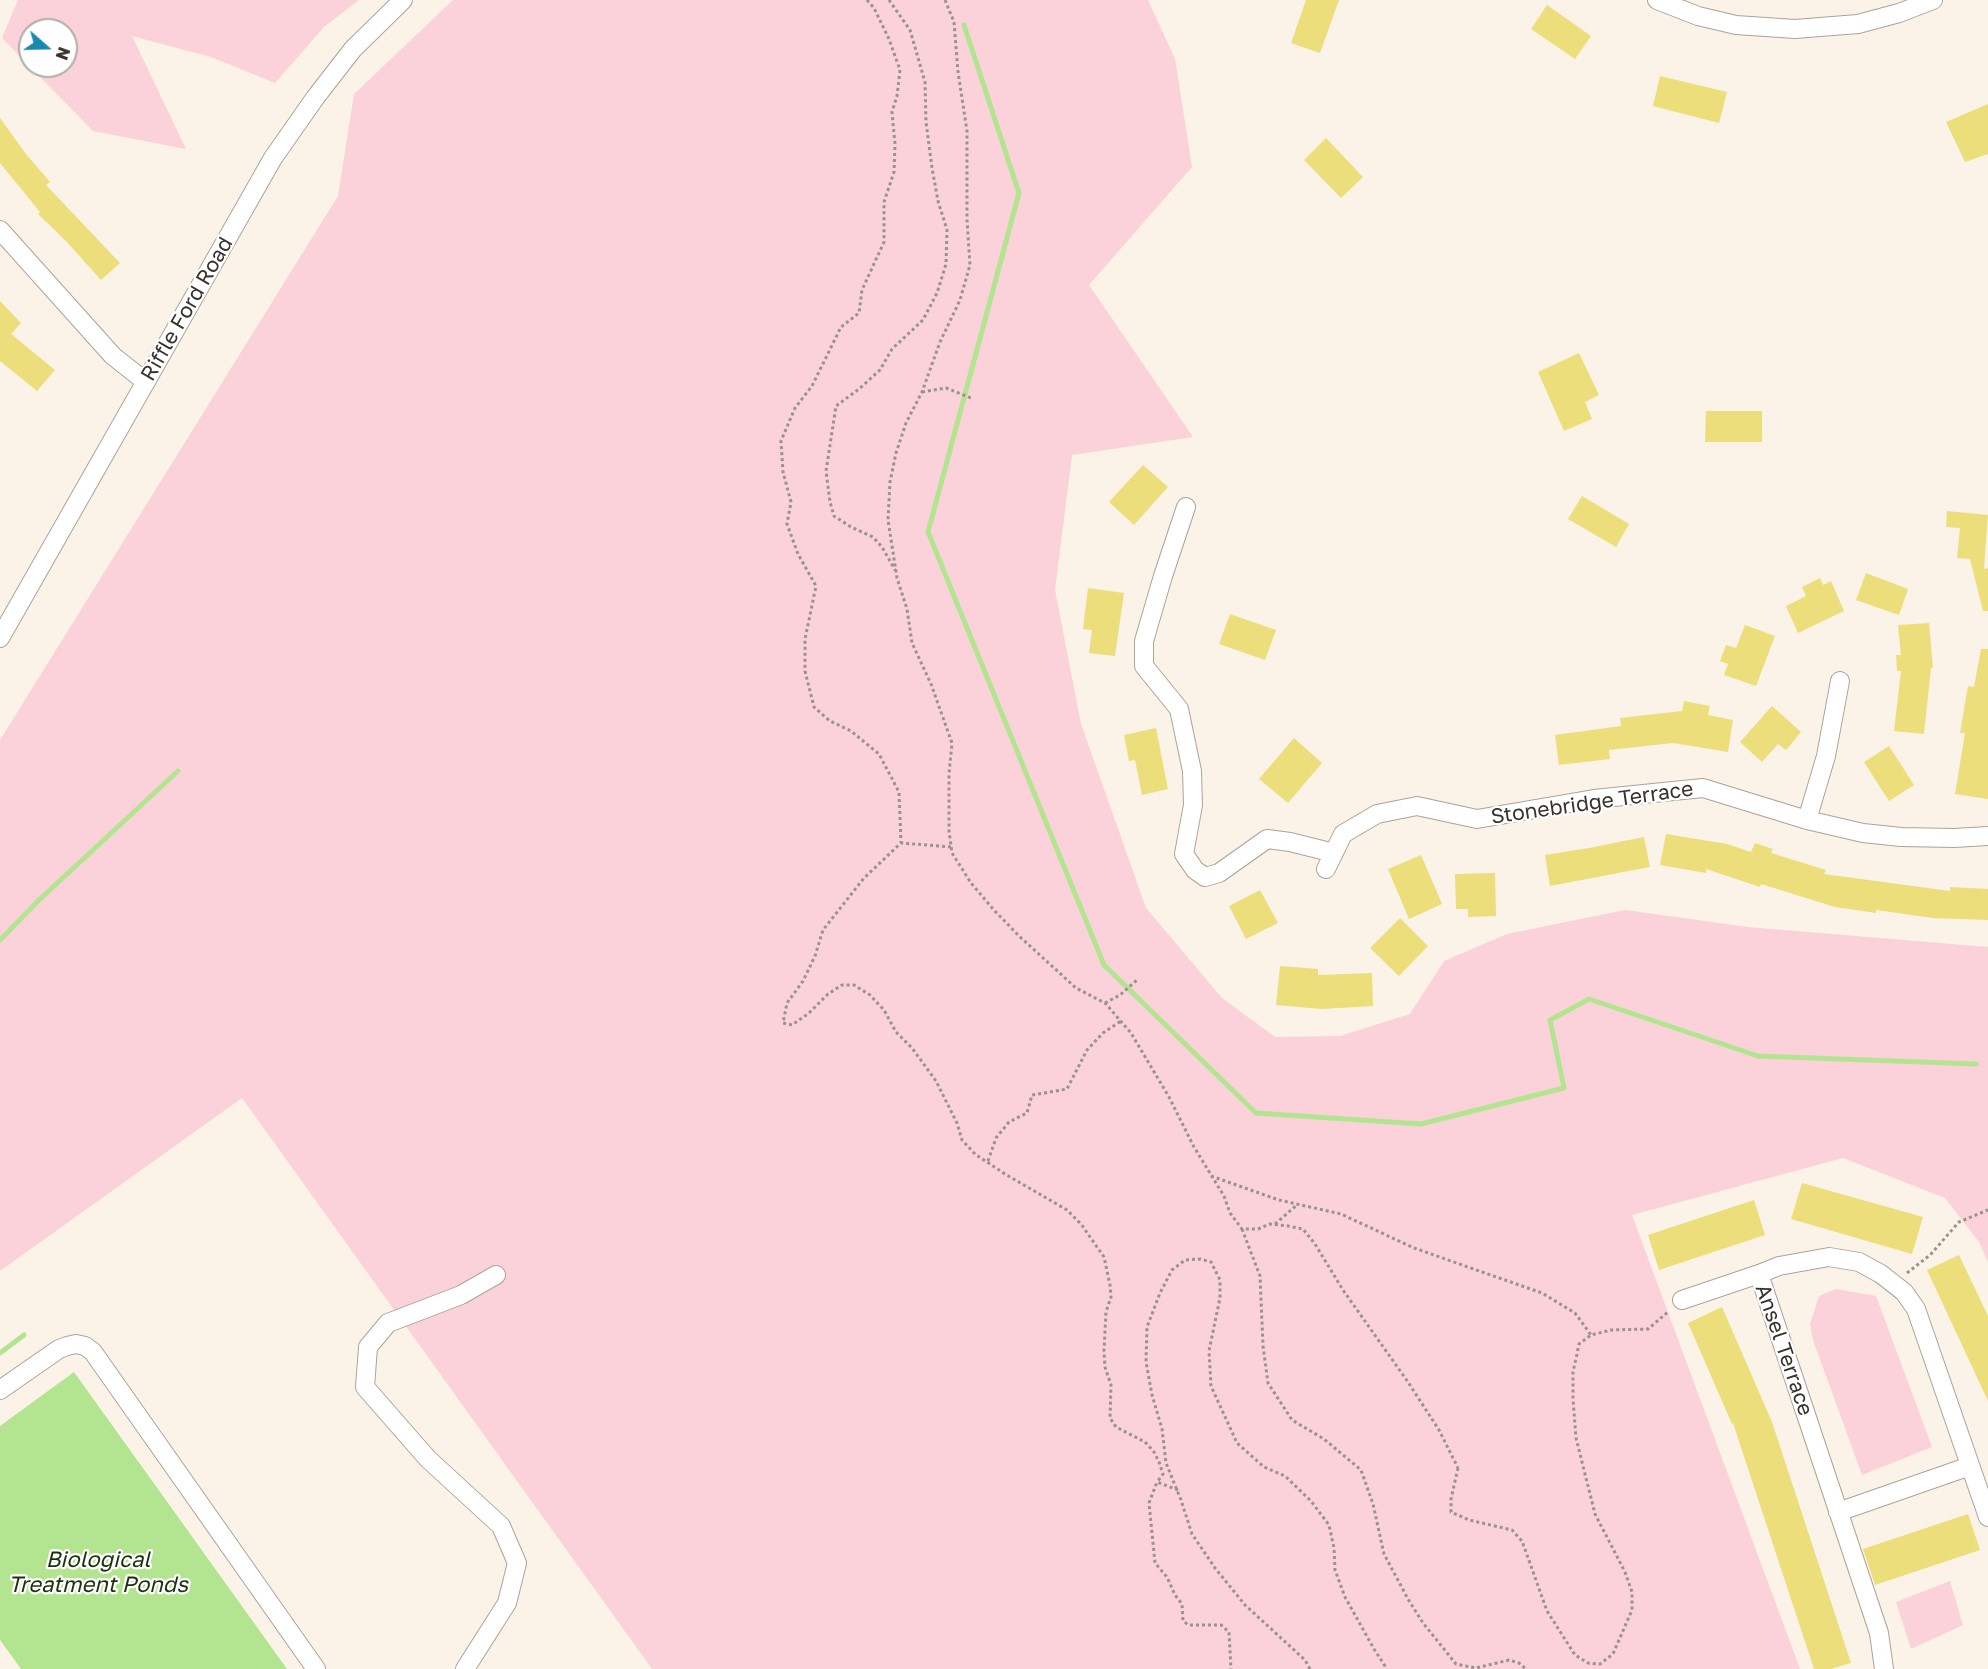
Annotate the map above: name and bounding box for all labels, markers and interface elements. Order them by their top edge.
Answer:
north arrow [18,18,78,78]
text: N [52,44,75,63]
street label: Riffle Ford Road [136,233,238,385]
street label: Stonebridge Terrace [1489,776,1695,830]
street label: Ansel Terrace [1750,1281,1818,1419]
water label: Biological Treatment Ponds [8,1547,188,1598]

